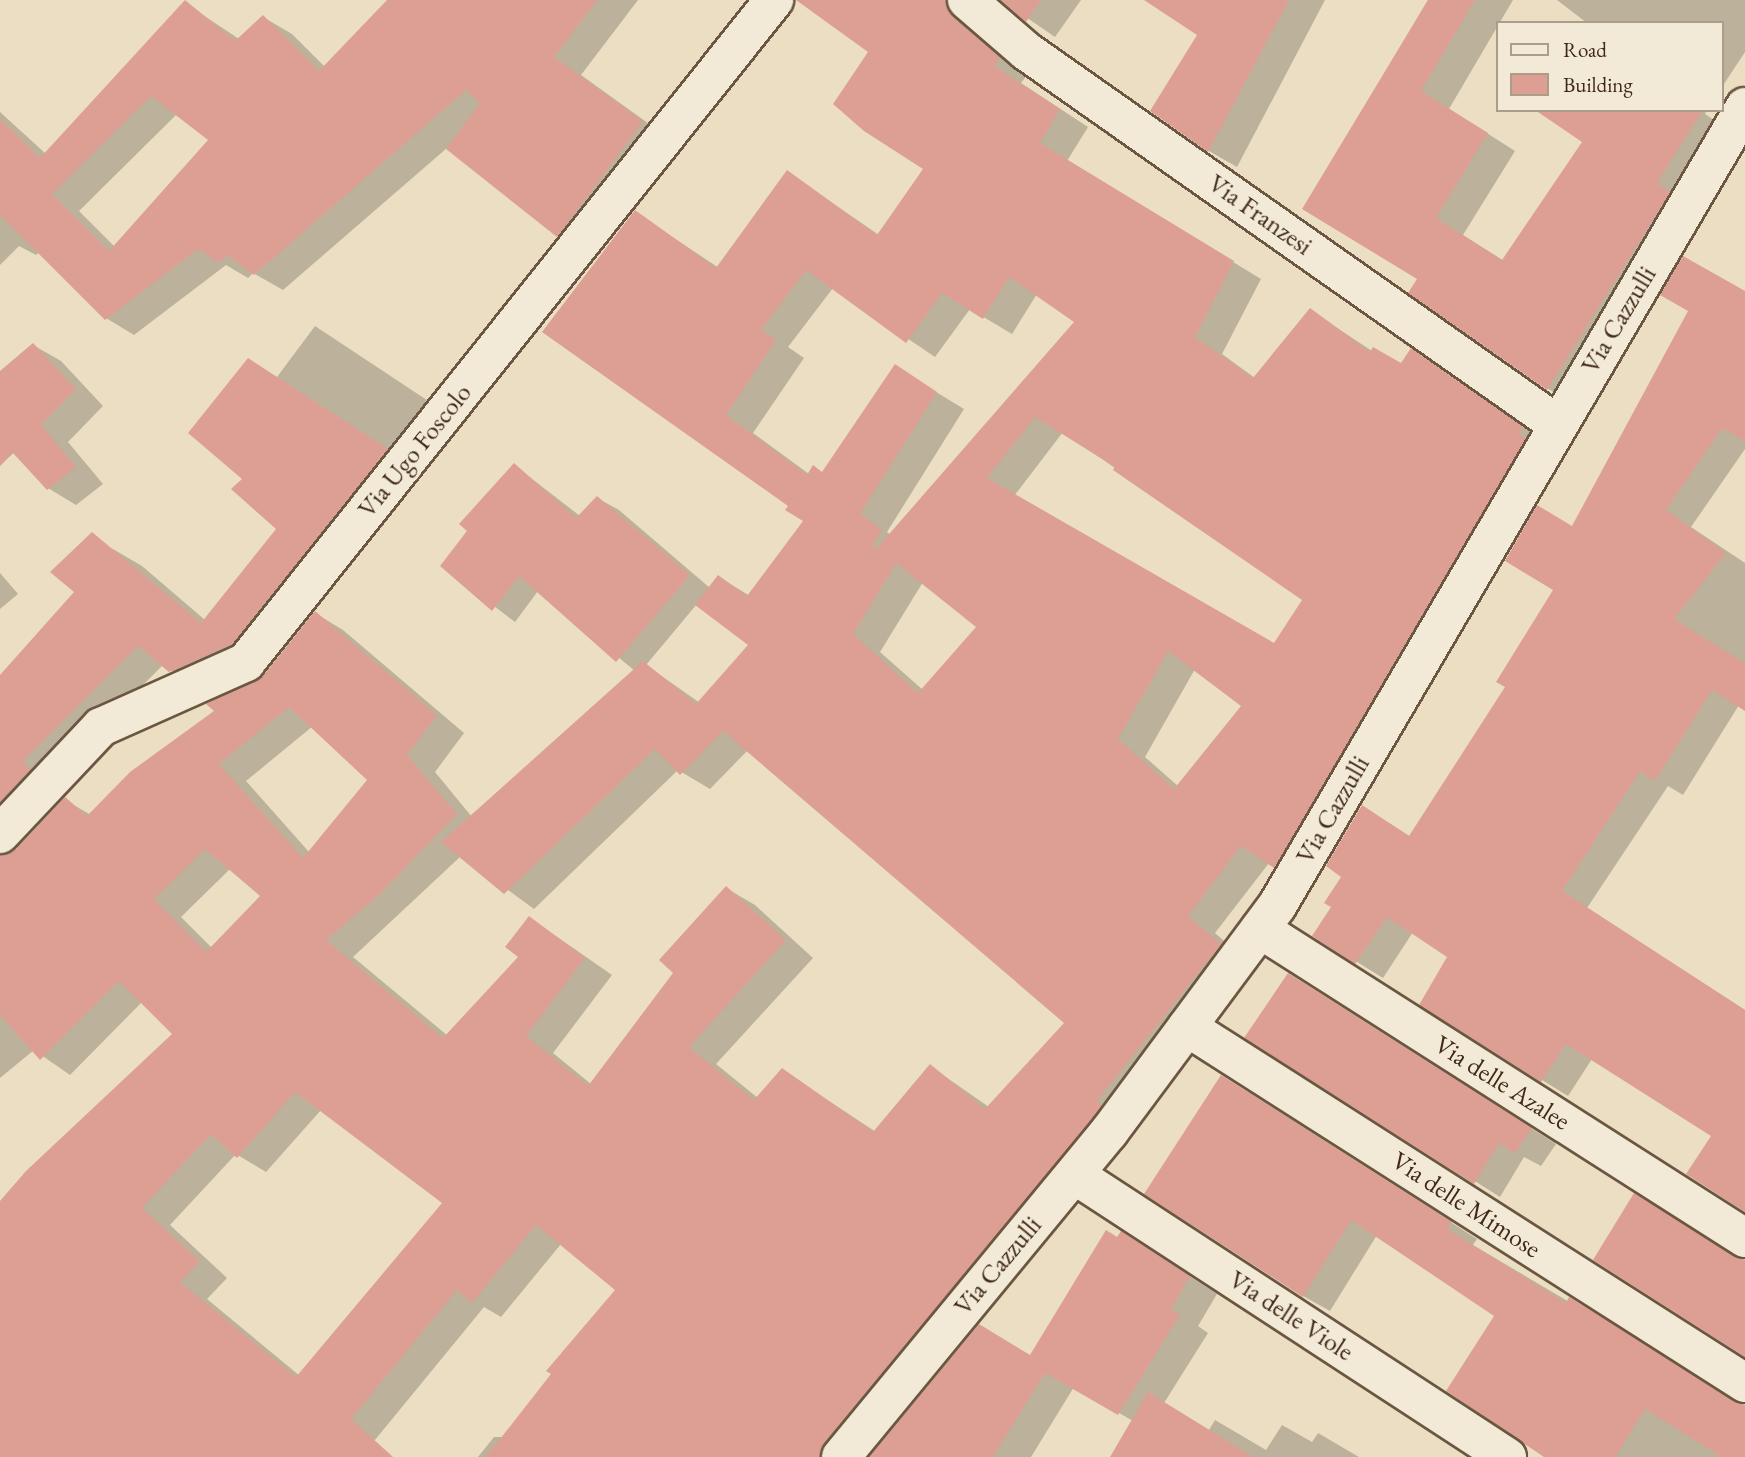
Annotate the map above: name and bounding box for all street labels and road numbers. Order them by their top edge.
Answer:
street label: Via Franzesi [1202,168,1318,262]
street label: Via Cazzulli [1575,261,1663,379]
street label: Via Ugo Foscolo [352,378,478,524]
street label: Via Cazzulli [1290,751,1376,869]
street label: Via delle Azalee [1428,1029,1576,1137]
street label: Via delle Mimose [1386,1145,1546,1265]
street label: Via Cazzulli [948,1210,1048,1322]
street label: Via delle Viole [1223,1264,1359,1368]

